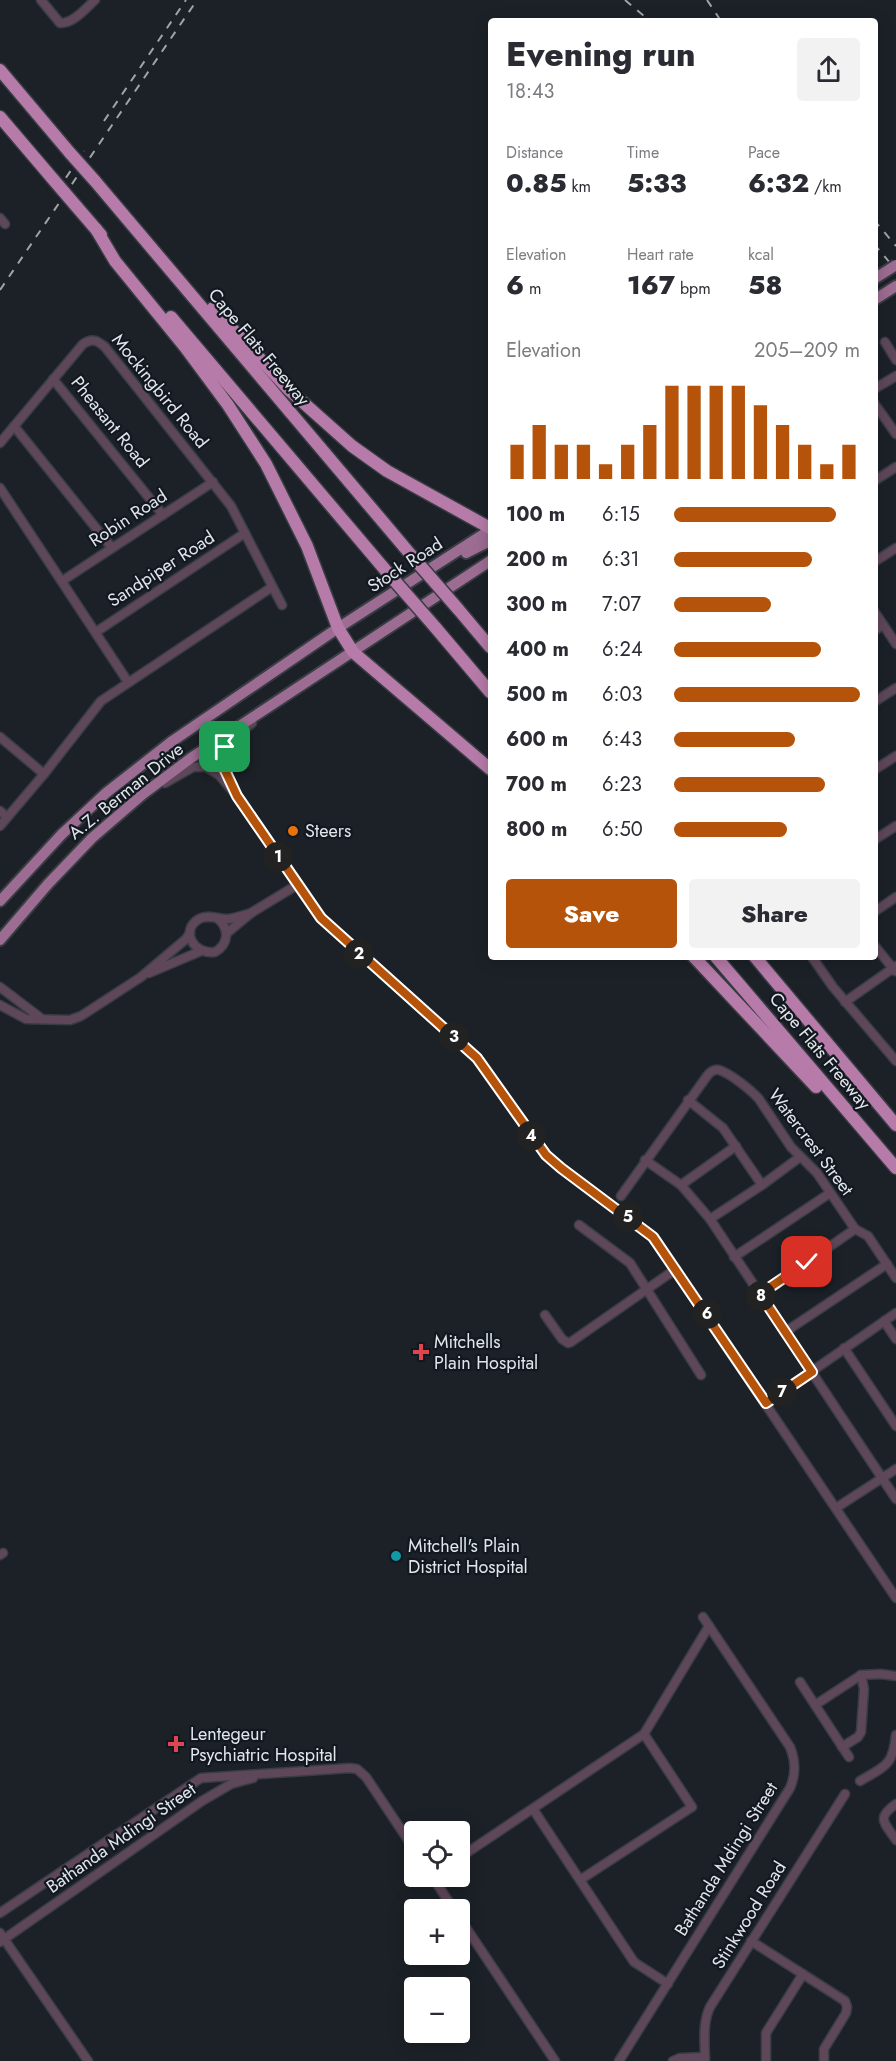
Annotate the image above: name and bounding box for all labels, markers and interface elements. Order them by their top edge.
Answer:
text: Evening run [506,31,696,78]
button: share [797,38,860,101]
text: 18:43 [506,77,555,106]
text: Distance [506,141,563,164]
text: Time [627,141,659,164]
text: Pace [748,141,780,164]
text: 0.85 [506,164,567,202]
text: 5:33 [627,164,686,202]
text: 6:32 [748,164,809,202]
text: km [567,175,591,198]
text: /km [809,175,842,198]
text: Elevation [506,243,566,266]
text: Heart rate [627,243,694,266]
text: kcal [748,243,774,266]
text: 6 [506,266,524,304]
text: 167 [627,266,675,304]
text: 58 [748,266,782,304]
text: m [524,277,541,300]
text: bpm [675,277,711,300]
street label: Cape Flats Freeway [202,283,316,411]
street label: Mockingbird Road [106,328,214,454]
text: Elevation [506,336,581,365]
text: 205–209 m [754,336,860,365]
street label: Pheasant Road [65,371,155,473]
street label: Robin Road [84,483,172,553]
text: 100 m [506,500,565,529]
text: 6:15 [602,500,640,529]
street label: Sandpiper Road [102,525,220,613]
street label: Stock Road [362,531,448,599]
text: 200 m [506,545,568,574]
text: 6:31 [602,545,639,574]
text: 300 m [506,590,567,619]
text: 7:07 [602,590,641,619]
text: 400 m [506,635,569,664]
text: 6:24 [602,635,643,664]
text: 500 m [506,680,568,709]
text: 6:03 [602,680,642,709]
pin [199,721,250,772]
text: 600 m [506,725,568,754]
text: 6:43 [602,725,642,754]
icon: arrive [208,730,241,763]
street label: A.Z. Berman Drive [63,736,189,846]
text: 700 m [506,770,567,799]
text: 6:23 [602,770,642,799]
text: 800 m [506,815,567,844]
text: 6:50 [602,815,643,844]
place label: Steers [305,818,351,844]
marker: Steers [286,824,300,838]
pin: 1 [263,842,293,872]
text: 1 [274,845,282,868]
button: Save [506,879,677,948]
button: Share [689,879,860,948]
pin: 2 [344,939,374,969]
text: 2 [354,942,364,965]
street label: Cape Flats Freeway [763,987,877,1115]
pin: 3 [439,1022,469,1052]
text: 3 [449,1025,459,1048]
street label: Watercrest Street [762,1083,860,1201]
pin: 4 [516,1121,546,1151]
text: 4 [525,1124,537,1147]
pin: 5 [613,1202,643,1232]
text: 5 [623,1205,633,1228]
pin [781,1236,832,1287]
icon: check [790,1245,823,1278]
pin: 8 [746,1281,776,1311]
text: 8 [756,1284,766,1307]
pin: 6 [692,1299,722,1329]
text: 6 [702,1302,712,1325]
place label: Mitchells Plain Hospital [434,1329,538,1376]
marker: Mitchells Plain Hospital [412,1343,430,1361]
pin: 7 [767,1377,797,1407]
text: 7 [777,1380,787,1403]
place label: Mitchell's Plain District Hospital [408,1533,528,1580]
marker: Mitchell's Plain District Hospital [389,1549,403,1563]
place label: Lentegeur Psychiatric Hospital [190,1721,337,1768]
marker: Lentegeur Psychiatric Hospital [167,1735,185,1753]
street label: Bathanda Mdingi Street [41,1776,202,1899]
street label: Bathanda Mdingi Street [668,1776,784,1941]
map controls [404,1821,470,2043]
button: locate [404,1821,470,1887]
street label: Stinkwood Road [705,1856,793,1974]
button: + [404,1899,470,1965]
button: − [404,1977,470,2043]

